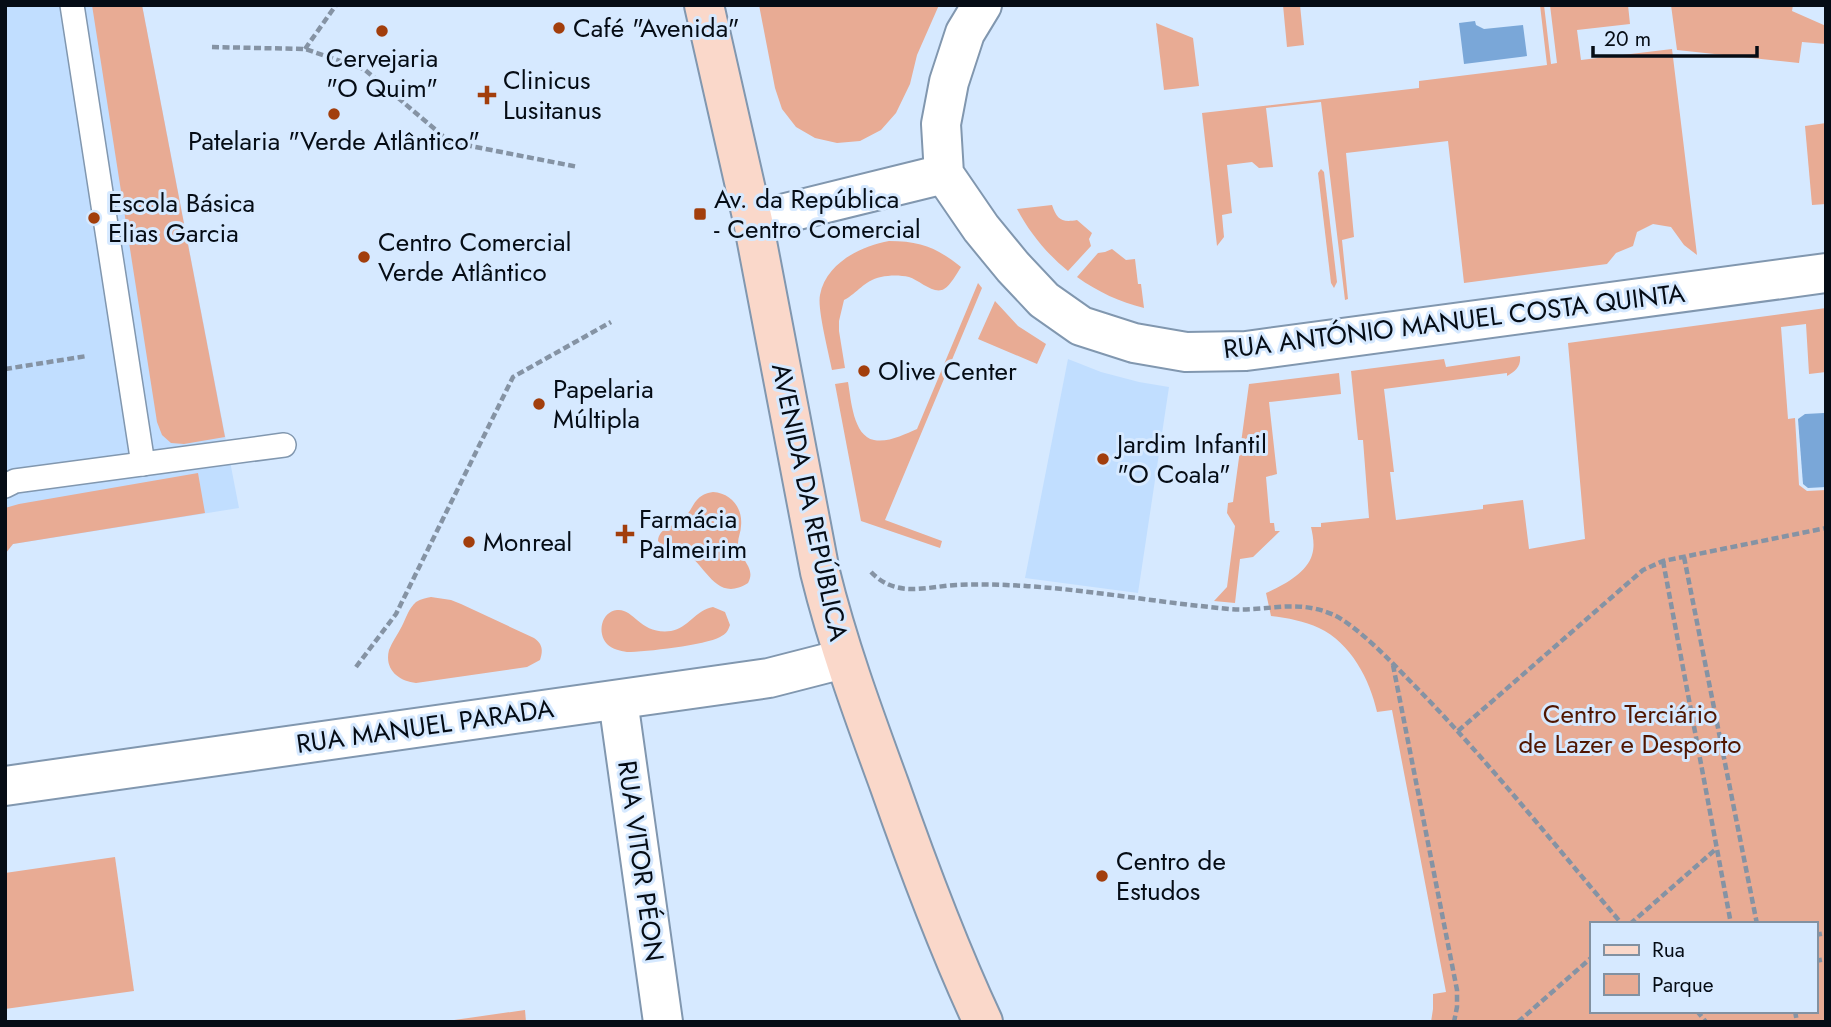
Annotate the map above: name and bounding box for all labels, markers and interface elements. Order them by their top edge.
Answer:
place label: Café "Avenida" [573,9,739,47]
scale bar [1593,14,1758,58]
marker: Café "Avenida" [551,20,567,36]
marker: Cervejaria "O Quim" [374,23,390,39]
text: 20 m [1604,24,1651,54]
place label: Cervejaria "O Quim" [326,39,438,107]
place label: Clinicus Lusitanus [503,61,602,129]
marker: Clinicus Lusitanus [477,85,497,105]
marker: Patelaria "Verde Atlântico" [326,106,342,122]
place label: Patelaria "Verde Atlântico" [188,122,480,160]
place label: Av. da República - Centro Comercial [714,180,921,248]
place label: Escola Básica Elias Garcia [108,184,255,252]
marker: Av. da República - Centro Comercial [692,206,708,222]
marker: Escola Básica Elias Garcia [86,210,102,226]
place label: Centro Comercial Verde Atlântico [378,223,572,291]
marker: Centro Comercial Verde Atlântico [356,249,372,265]
street label: RUA ANTÓNIO MANUEL COSTA QUINTA [1221,274,1688,368]
place label: Olive Center [878,352,1017,390]
street label: AVENIDA DA REPÚBLICA [762,360,858,645]
marker: Olive Center [856,363,872,379]
place label: Papelaria Múltipla [553,370,654,438]
marker: Papelaria Múltipla [531,396,547,412]
place label: Jardim Infantil "O Coala" [1114,425,1267,493]
marker: Jardim Infantil "O Coala" [1095,451,1111,467]
place label: Farmácia Palmeirim [639,500,747,568]
place label: Monreal [483,523,572,561]
marker: Farmácia Palmeirim [617,526,633,542]
marker: Monreal [461,534,477,550]
street label: RUA MANUEL PARADA [294,689,557,763]
park label: Centro Terciário de Lazer e Desporto [1518,695,1742,763]
street label: RUA VITOR PÉON [608,758,674,964]
place label: Centro de Estudos [1116,842,1226,910]
marker: Centro de Estudos [1094,868,1110,884]
legend [1590,922,1817,1013]
text: Rua [1652,935,1685,965]
text: Parque [1652,970,1714,1000]

